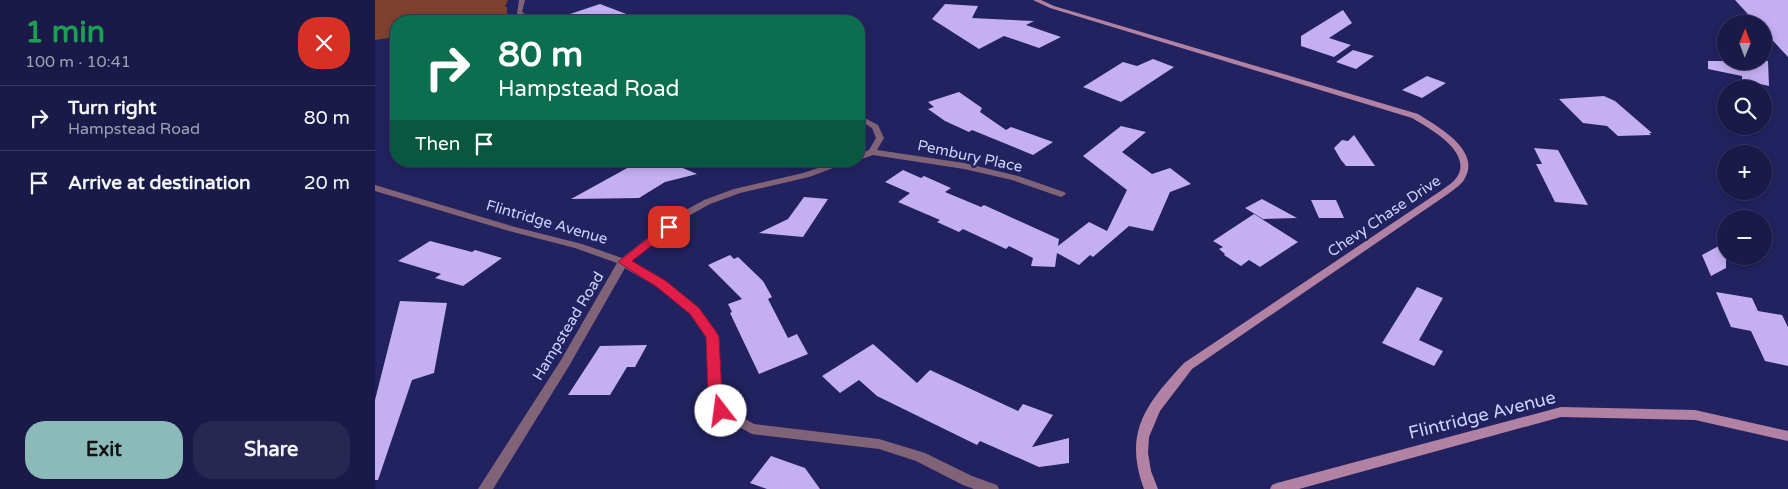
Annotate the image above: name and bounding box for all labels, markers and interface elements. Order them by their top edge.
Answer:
text: 1 min [25,14,105,51]
north arrow [1717,15,1773,70]
map controls [1717,15,1772,265]
button: close [298,17,350,69]
text: 80 m [498,34,583,76]
icon: right [415,35,480,100]
text: 100 m · 10:41 [25,52,131,72]
text: Hampstead Road [498,76,679,102]
button: search [1717,80,1772,135]
text: Turn right [68,97,156,119]
icon: right [25,104,53,132]
text: 80 m [304,107,350,129]
text: Hampstead Road [68,119,200,139]
icon: arrive [470,130,498,158]
text: Then [415,133,460,155]
street label: Pembury Place [916,136,1024,176]
button: + [1717,145,1772,200]
icon: arrive [25,169,53,197]
text: Arrive at destination [68,172,251,194]
text: 20 m [304,172,350,194]
street label: Chevy Chase Drive [1324,172,1444,260]
street label: Flintridge Avenue [484,196,610,248]
pin [648,206,690,248]
button: − [1717,210,1772,265]
icon: arrive [655,213,683,241]
street label: Hampstead Road [528,268,608,384]
position arrow [694,384,746,436]
street label: Flintridge Avenue [1406,386,1558,444]
button: Exit [25,421,183,479]
button: Share [193,421,350,479]

